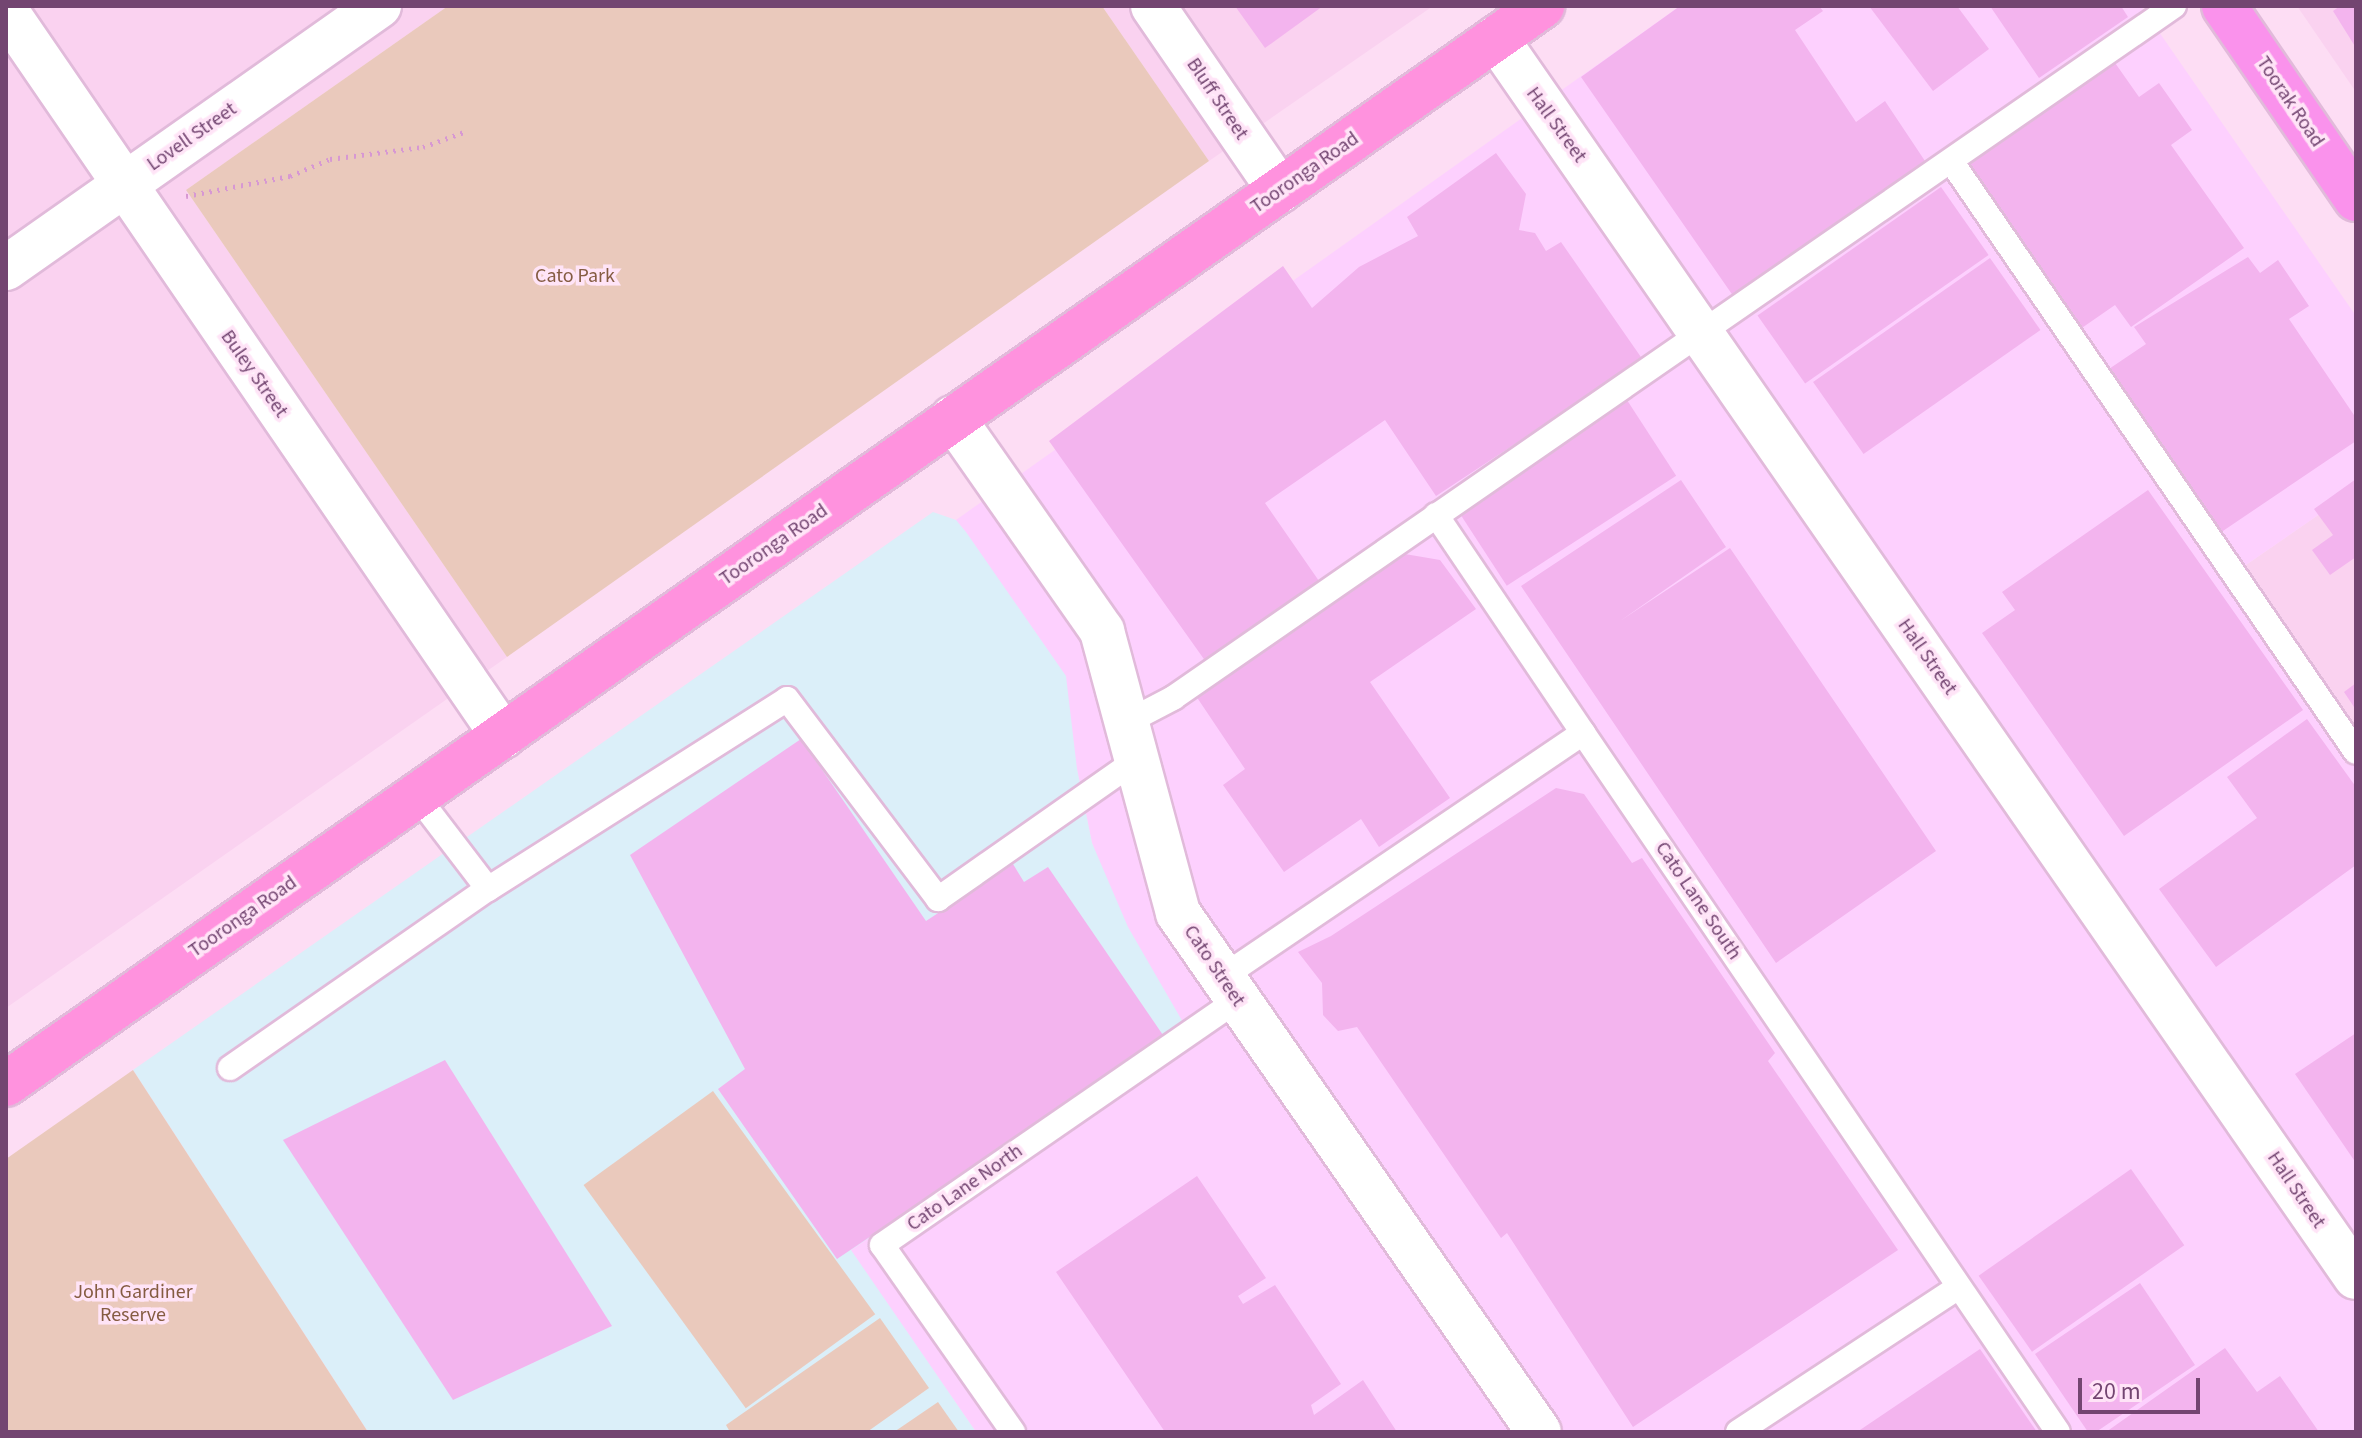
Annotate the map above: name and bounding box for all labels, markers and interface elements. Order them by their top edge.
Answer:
street label: Toorak Road [2251,52,2329,152]
street label: Bluff Street [1181,54,1253,144]
street label: Hall Street [1521,83,1591,167]
street label: Lovell Street [143,97,241,177]
street label: Tooronga Road [1246,127,1364,219]
park label: Cato Park [535,264,615,288]
street label: Buley Street [215,326,293,422]
street label: Tooronga Road [715,499,833,591]
street label: Hall Street [1892,614,1962,700]
street label: Cato Lane South [1650,837,1746,965]
street label: Tooronga Road [184,871,302,963]
street label: Cato Street [1178,921,1250,1011]
street label: Cato Lane North [903,1139,1027,1237]
street label: Hall Street [2262,1147,2330,1233]
park label: John Gardiner Reserve [73,1281,193,1328]
scale bar [2082,1362,2204,1412]
text: 20 m [2092,1374,2141,1409]

